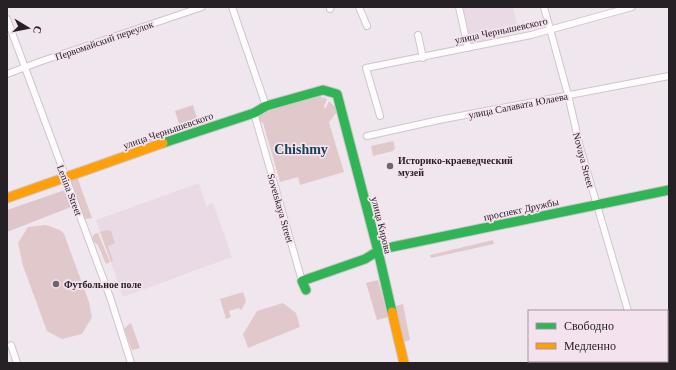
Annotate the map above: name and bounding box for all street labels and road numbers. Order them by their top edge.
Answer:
street label: улица Чернышевского [454,15,549,46]
street label: Первомайский переулок [54,18,155,62]
street label: улица Салавата Юлаева [467,90,569,121]
street label: улица Чернышевского [122,110,215,151]
street label: Novaya Street [571,131,596,189]
street label: Lenina Street [55,163,84,217]
street label: Sovetskaya Street [265,172,296,244]
street label: улица Кирова [369,196,394,255]
street label: проспект Дружбы [483,196,560,223]

